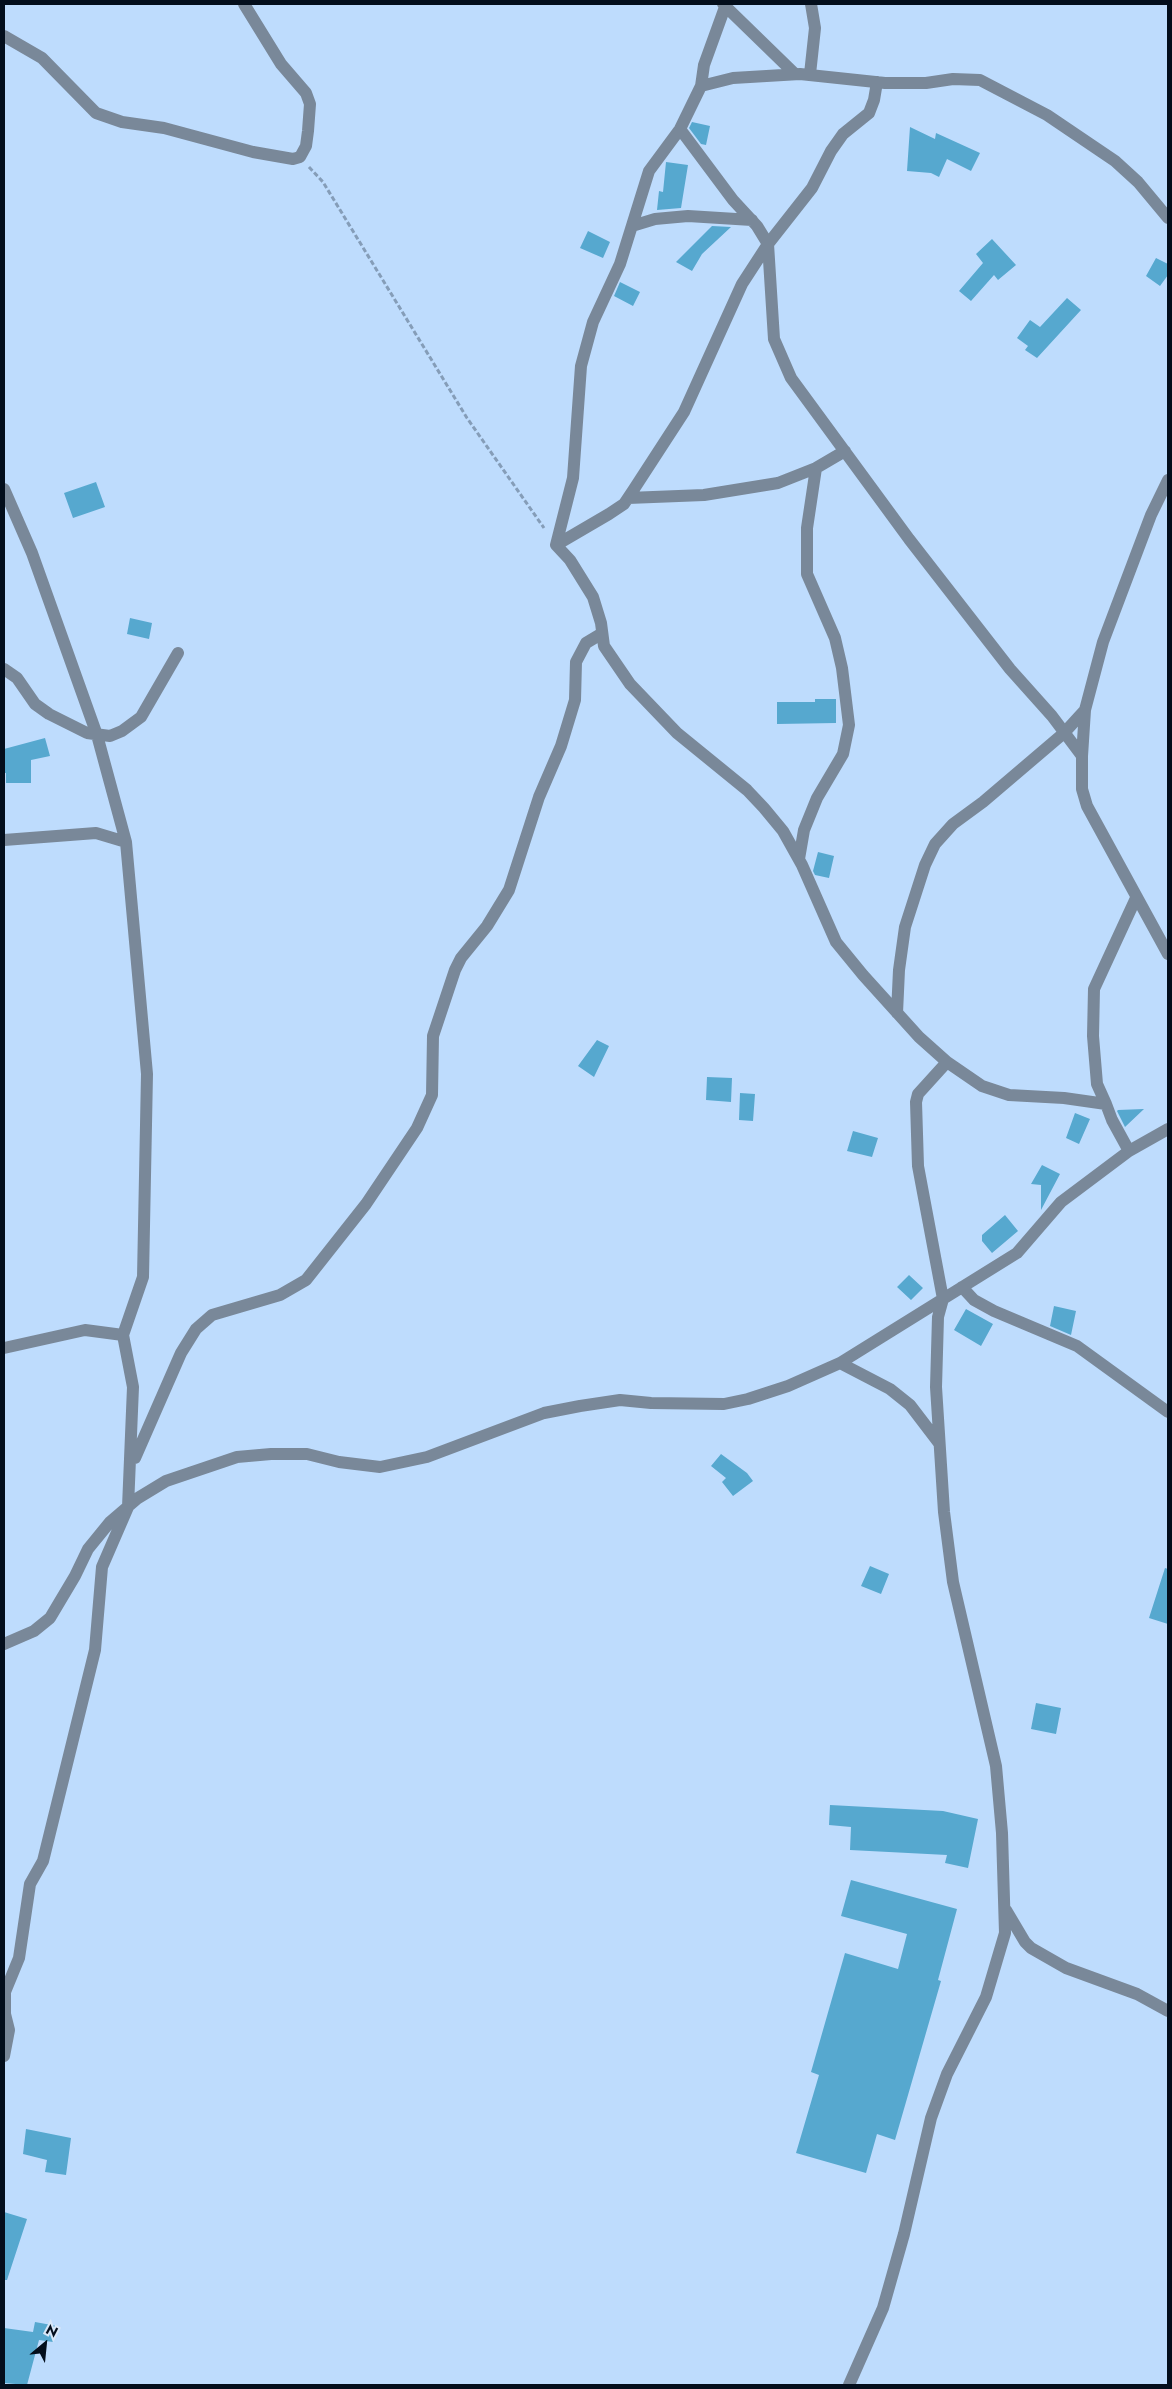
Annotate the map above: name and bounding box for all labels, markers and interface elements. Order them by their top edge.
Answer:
north arrow [20,2319,70,2369]
text: N [42,2319,62,2342]

